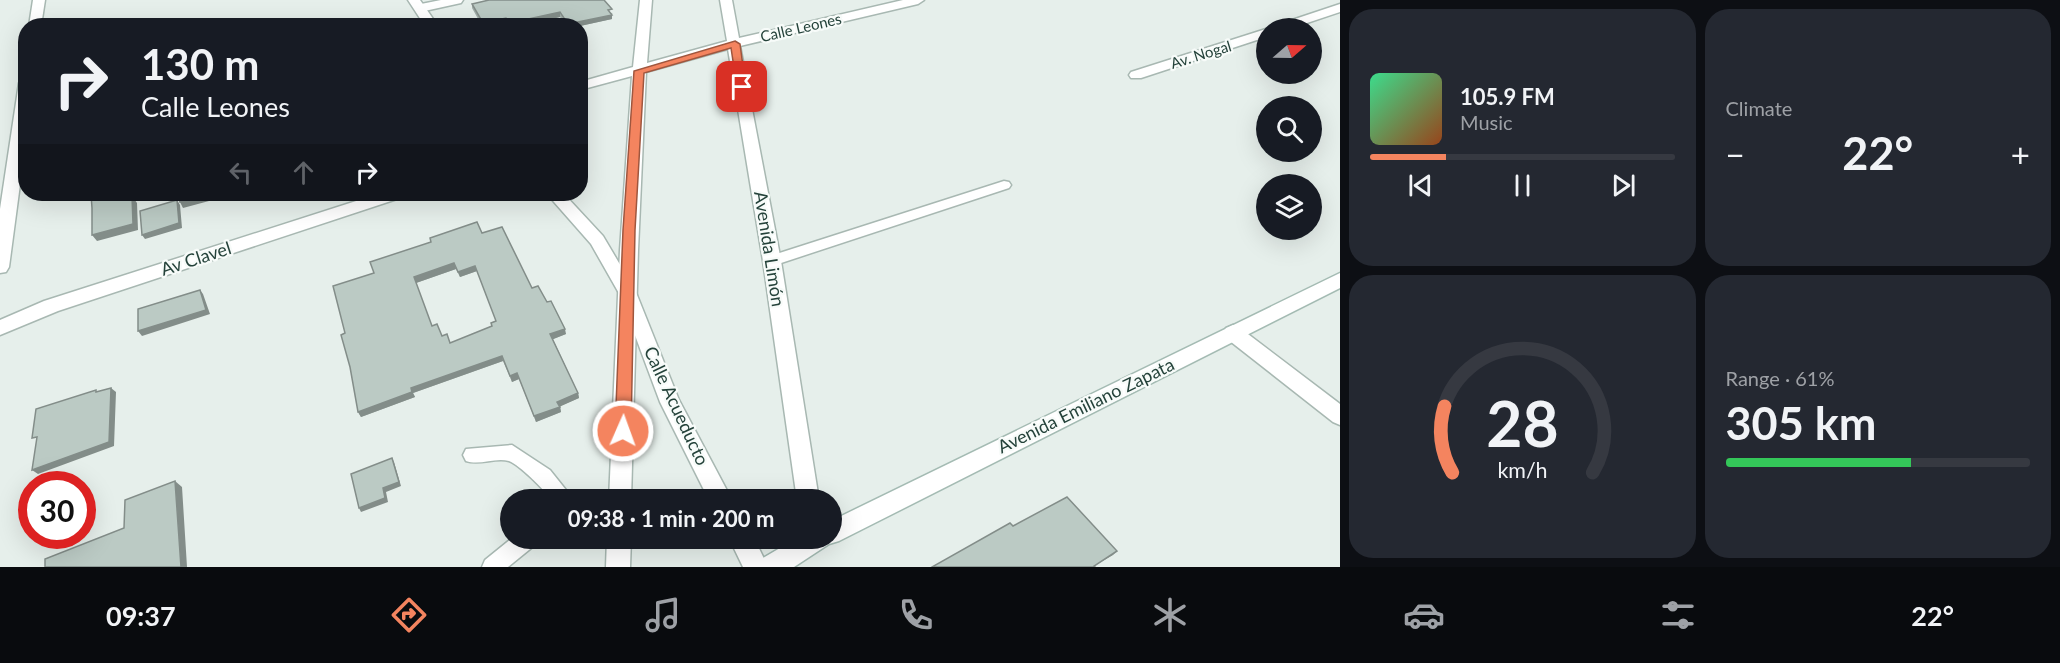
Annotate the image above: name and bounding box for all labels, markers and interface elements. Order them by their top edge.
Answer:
street label: Calle Leones [758,9,843,45]
north arrow [1256,18,1322,84]
map controls [1256,18,1322,240]
street label: Av. Nogal [1168,36,1233,72]
text: 130 m [141,39,259,89]
icon: right [42,42,120,120]
pin [716,61,767,112]
icon: arrive [725,70,758,103]
text: 105.9 FM [1460,83,1555,110]
text: Calle Leones [141,90,290,123]
button: search [1256,96,1322,162]
text: Climate [1726,96,1792,120]
text: Music [1460,110,1513,134]
text: 22° [1842,126,1913,180]
text: − [1726,134,1745,174]
text: + [2011,134,2030,174]
icon: left [224,156,257,189]
icon: ahead [287,156,320,189]
icon: right [350,156,383,189]
icon: previous [1404,169,1437,202]
icon: pause [1506,169,1539,202]
icon: next [1607,169,1640,202]
button: layers [1256,174,1322,240]
street label: Avenida Limón [750,190,790,308]
street label: Av Clavel [158,236,234,280]
street label: Calle Acueducto [640,343,714,468]
street label: Avenida Emiliano Zapata [994,353,1177,457]
text: Range · 61% [1726,366,1834,390]
text: 28 [1486,385,1558,460]
text: 305 km [1726,396,1876,450]
position arrow [591,399,655,463]
text: km/h [1497,458,1547,484]
speed limit sign: 30 [18,471,96,549]
text: 09:38 · 1 min · 200 m [568,505,774,532]
icon: directions [388,594,430,636]
icon: music [642,594,684,636]
icon: phone [895,594,937,636]
icon: climate [1149,594,1191,636]
icon: car [1403,594,1445,636]
icon: filters [1657,594,1699,636]
text: 09:37 [106,599,176,632]
text: 22° [1911,599,1954,632]

